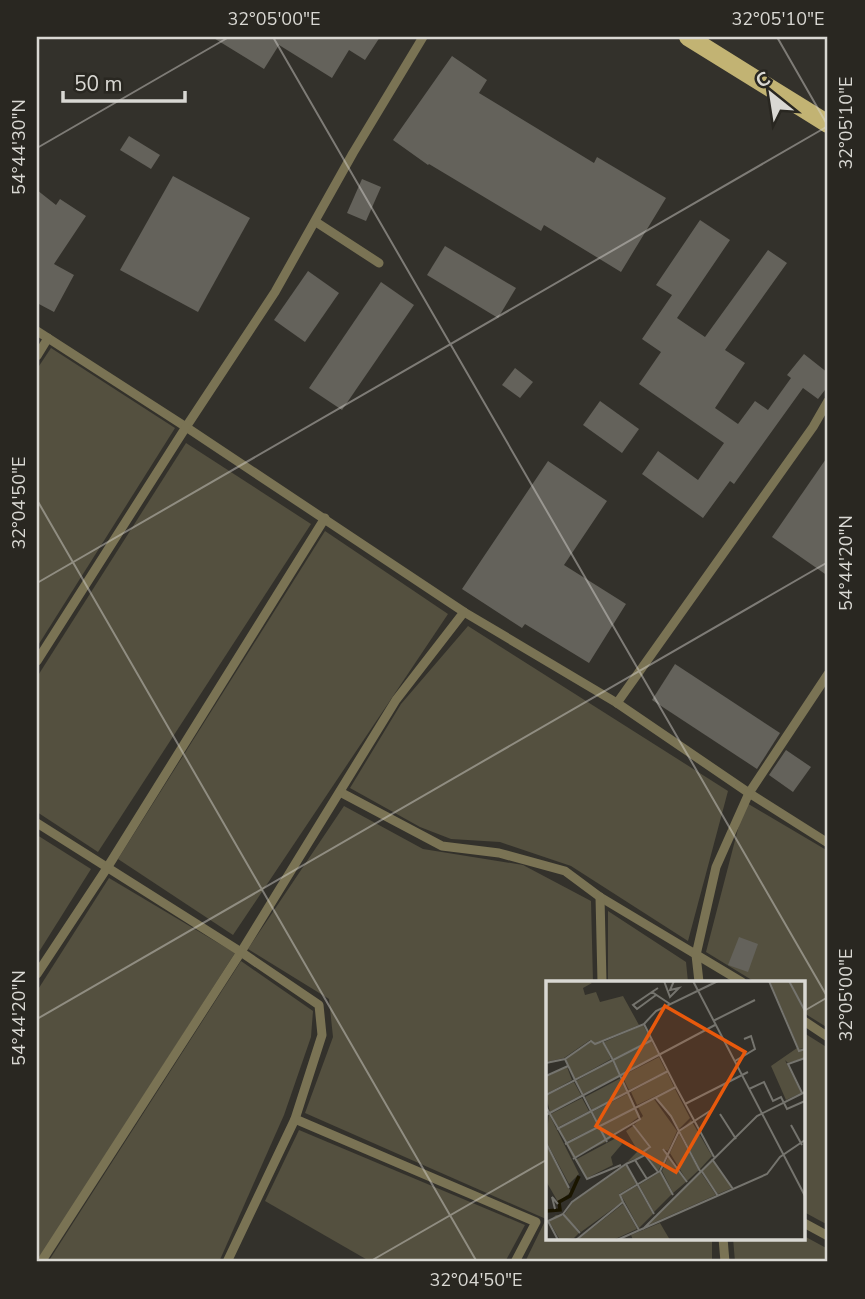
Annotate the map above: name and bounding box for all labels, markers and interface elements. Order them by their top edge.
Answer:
text: 32°05'00"E [228,7,321,31]
text: 32°05'10"E [732,7,825,31]
scale bar [63,60,186,104]
north arrow [736,60,806,130]
text: С [751,66,775,95]
text: 50 m [74,70,123,98]
text: 32°05'10"E [834,77,858,170]
text: 54°44'30"N [7,99,31,195]
text: 32°04'50"E [7,457,31,550]
text: 54°44'20"N [834,515,858,611]
text: 32°05'00"E [834,949,858,1042]
text: 54°44'20"N [7,970,31,1066]
inset map [546,981,806,1240]
text: 32°04'50"E [430,1268,523,1292]

